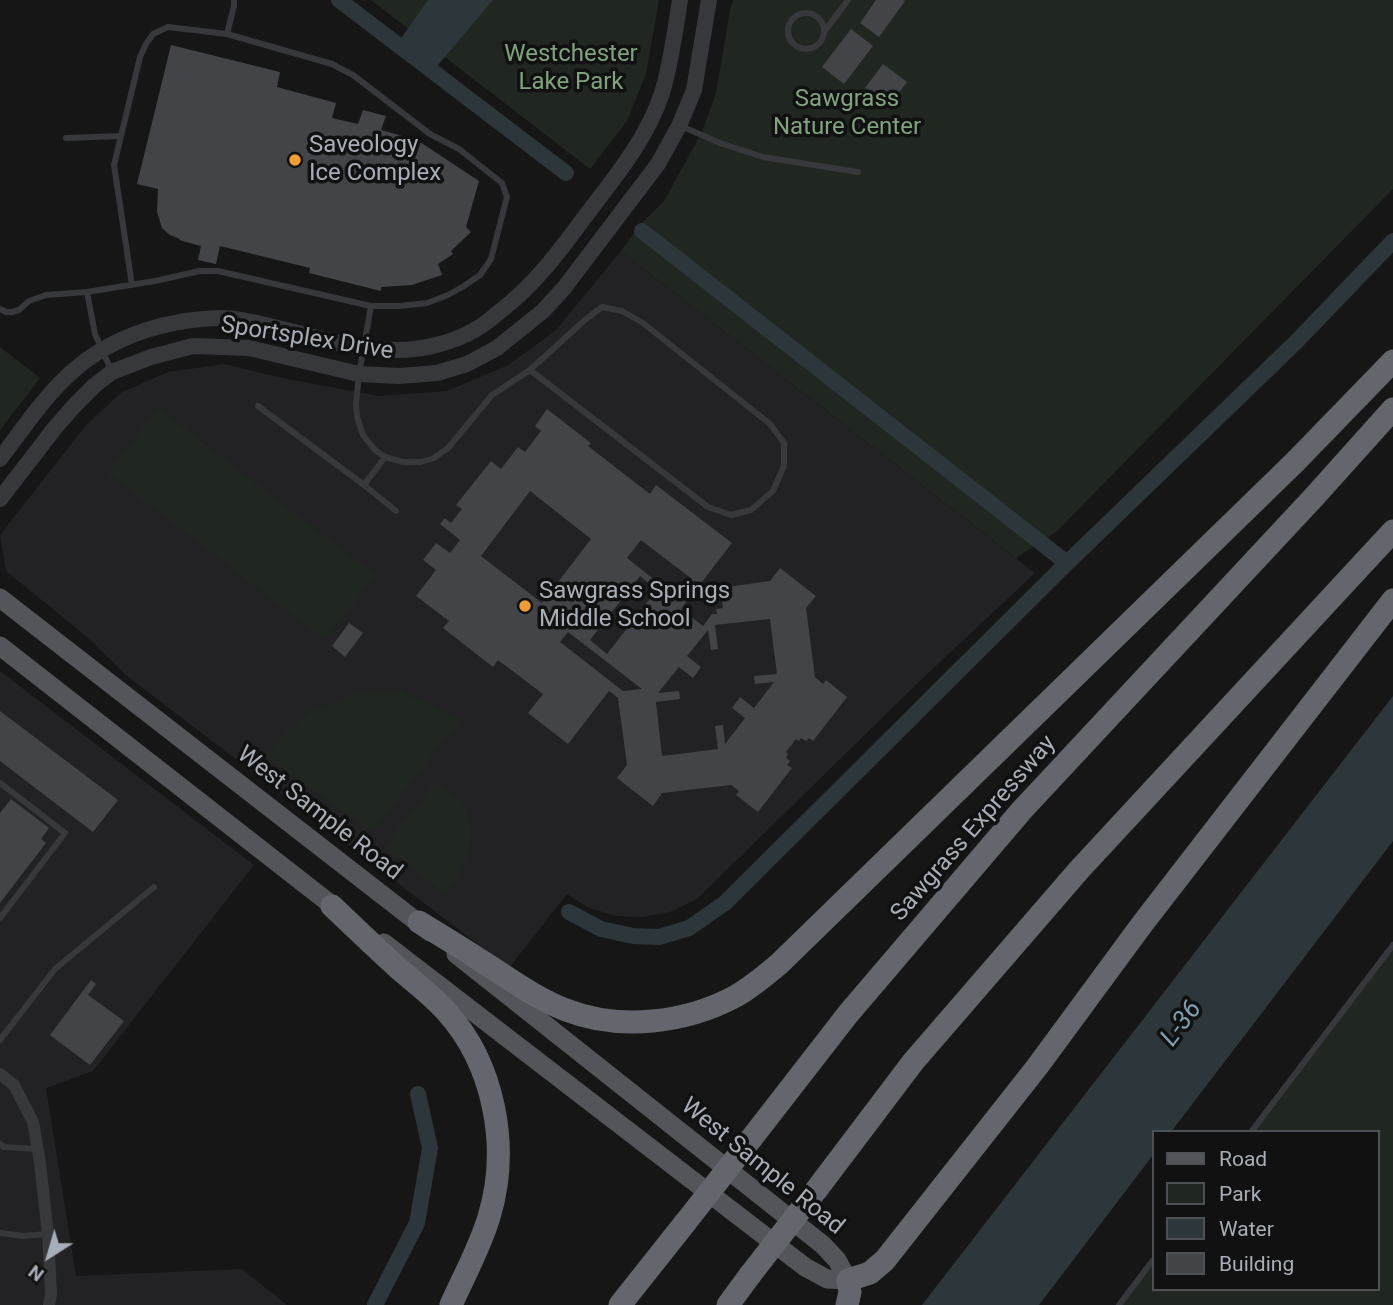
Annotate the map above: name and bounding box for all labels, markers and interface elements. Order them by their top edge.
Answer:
park label: Westchester Lake Park [504,41,638,97]
park label: Sawgrass Nature Center [773,86,921,142]
place label: Saveology Ice Complex [309,132,441,188]
marker: Saveology Ice Complex [287,152,303,168]
street label: Sportsplex Drive [219,311,395,367]
place label: Sawgrass Springs Middle School [539,578,730,634]
marker: Sawgrass Springs Middle School [517,598,533,614]
street label: Sawgrass Expressway [885,730,1063,928]
street label: West Sample Road [231,741,407,887]
water label: L-36 [1155,995,1209,1053]
street label: West Sample Road [675,1092,849,1242]
legend [1152,1130,1379,1291]
text: Road [1219,1147,1267,1171]
text: Park [1219,1182,1261,1206]
text: Water [1219,1217,1274,1241]
north arrow [14,1221,84,1291]
text: Building [1219,1252,1294,1276]
text: N [24,1260,48,1286]

